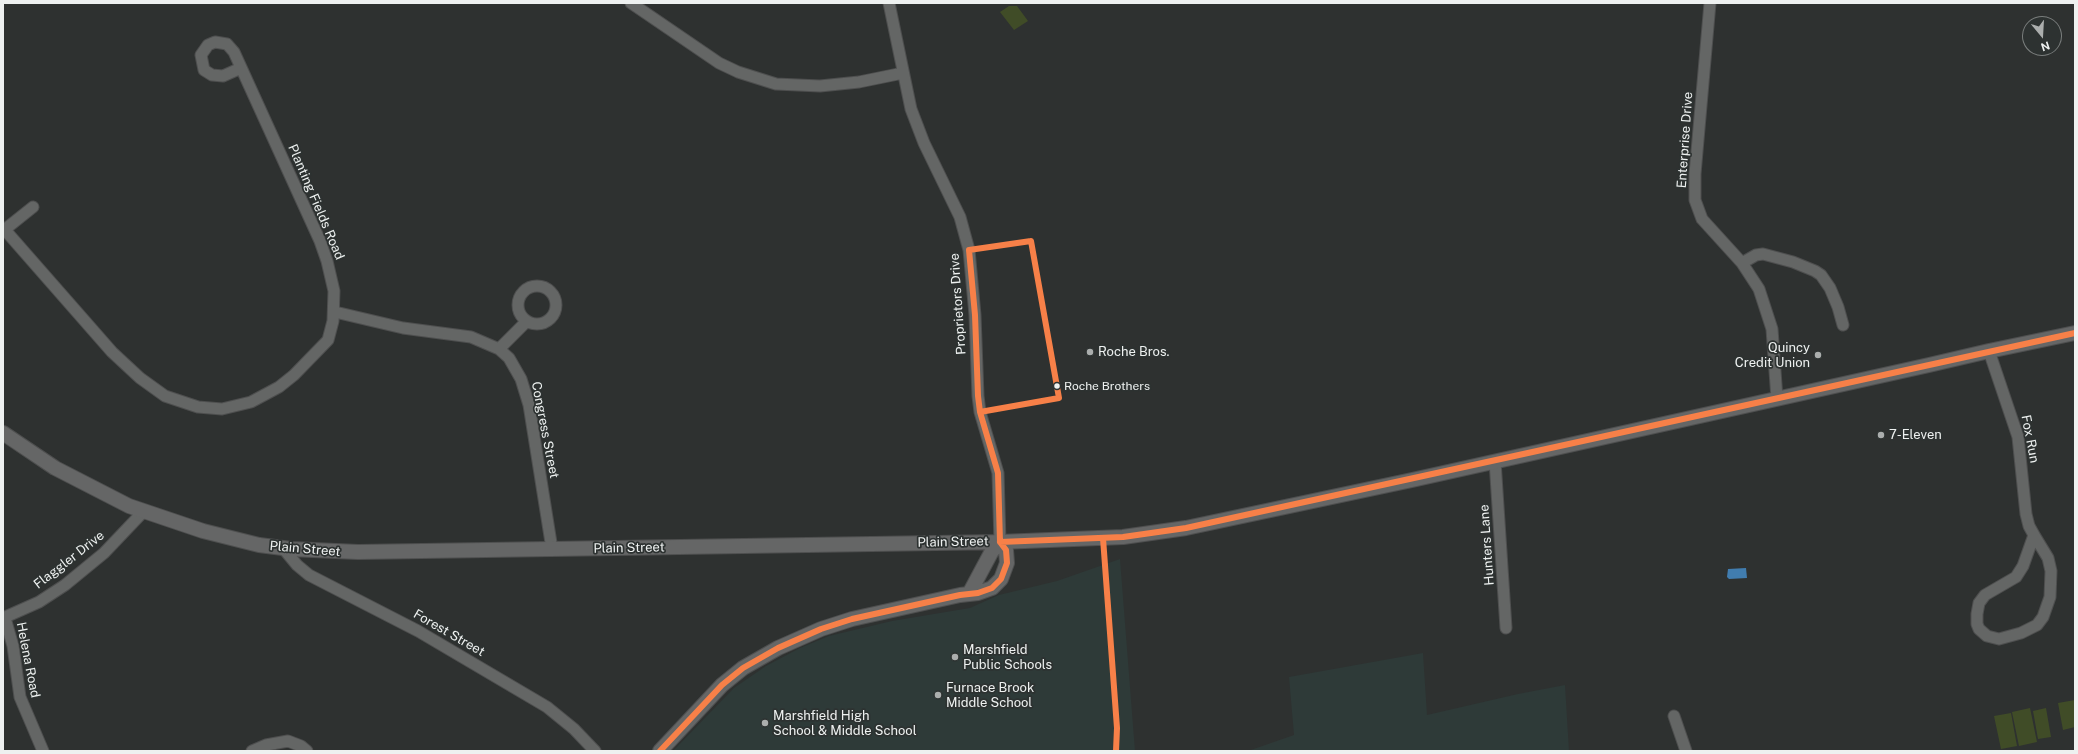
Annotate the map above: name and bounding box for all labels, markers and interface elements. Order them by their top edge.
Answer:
north arrow [2022,16,2062,56]
text: N [2039,39,2051,53]
street label: Enterprise Drive [1674,91,1696,189]
street label: Planting Fields Road [285,142,347,262]
street label: Proprietors Drive [947,253,969,355]
place label: Quincy Credit Union [1735,340,1810,371]
place label: Roche Bros. [1098,344,1169,360]
marker: Roche Bros. [1085,347,1095,357]
marker: Quincy Credit Union [1813,350,1823,360]
place label: Roche Brothers [1064,379,1150,393]
street label: Congress Street [528,380,562,480]
marker: Roche Brothers [1052,381,1062,391]
street label: Fox Run [2018,414,2042,464]
place label: 7-Eleven [1889,427,1942,443]
marker: 7-Eleven [1876,430,1886,440]
street label: Hunters Lane [1476,504,1498,586]
street label: Flaggler Drive [31,528,107,592]
street label: Plain Street [917,534,989,550]
street label: Plain Street [269,538,341,560]
street label: Plain Street [593,540,665,556]
street label: Forest Street [411,606,487,660]
street label: Helena Road [13,621,43,699]
place label: Marshfield Public Schools [963,642,1052,673]
marker: Marshfield Public Schools [950,652,960,662]
place label: Furnace Brook Middle School [946,680,1034,711]
marker: Furnace Brook Middle School [933,690,943,700]
place label: Marshfield High School & Middle School [773,708,917,739]
marker: Marshfield High School & Middle School [760,718,770,728]

